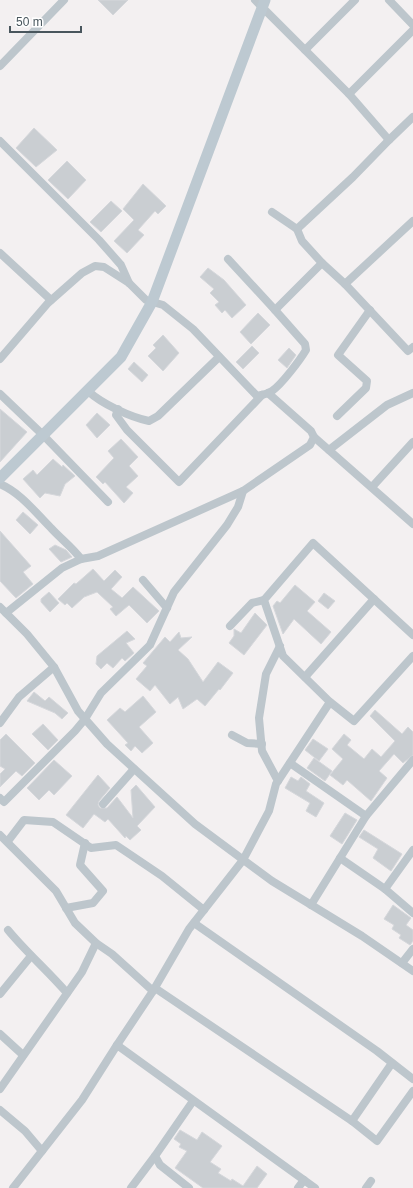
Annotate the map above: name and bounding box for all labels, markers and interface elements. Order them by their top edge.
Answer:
scale bar [10,8,81,34]
text: 50 m [16,15,43,29]

